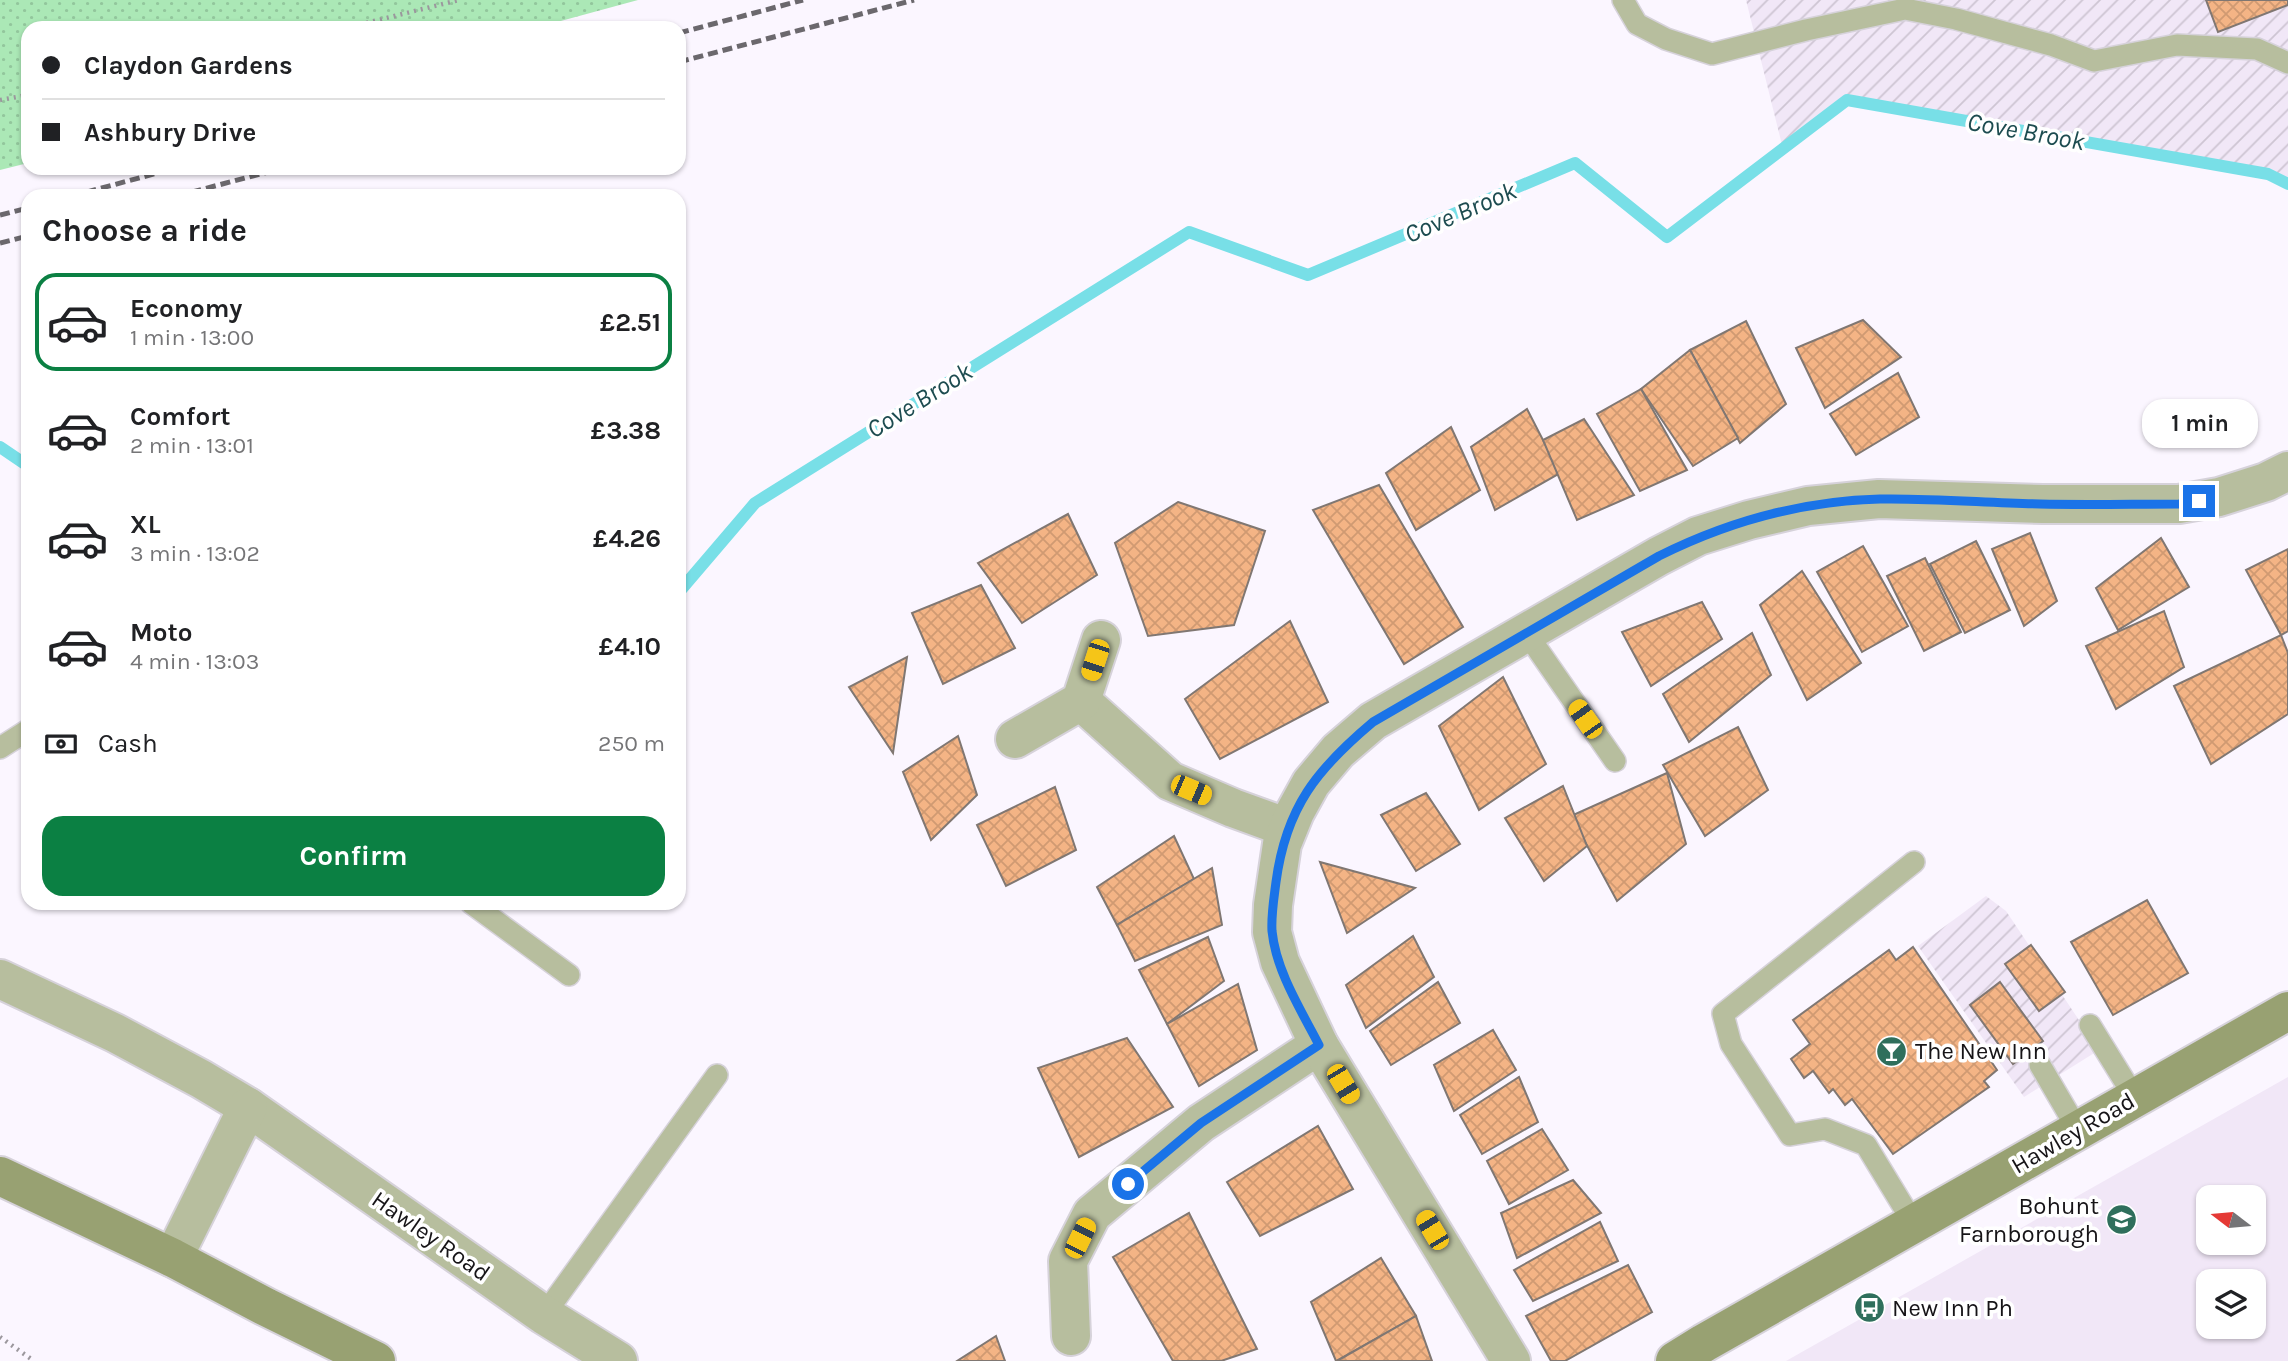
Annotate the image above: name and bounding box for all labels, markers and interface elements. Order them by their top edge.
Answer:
text: Claydon Gardens [84,50,293,81]
water label: Cove Brook [1965,106,2088,157]
text: Ashbury Drive [84,117,256,148]
water label: Cove Brook [1399,175,1522,250]
text: Choose a ride [42,212,247,249]
icon: car [46,291,109,354]
text: Economy [130,293,242,324]
text: £2.51 [600,307,661,338]
text: 1 min · 13:00 [130,324,254,351]
water label: Cove Brook [861,355,978,445]
icon: car [46,399,109,462]
callout: 1 min [2141,400,2257,448]
text: Comfort [130,401,231,432]
text: 1 min [2171,410,2229,437]
text: £3.38 [591,415,661,446]
text: 2 min · 13:01 [130,432,254,459]
route end [2183,485,2215,517]
icon: car [46,507,109,570]
text: XL [130,509,161,540]
text: £4.26 [593,523,661,554]
text: 3 min · 13:02 [130,540,260,567]
icon: car [46,615,109,678]
text: Moto [130,617,192,648]
text: £4.10 [599,631,661,662]
car [1079,637,1112,683]
text: 4 min · 13:03 [130,648,259,675]
car [1565,696,1606,742]
icon: cash [42,725,80,763]
text: Cash [98,728,158,759]
text: 250 m [598,730,665,757]
car [1168,772,1215,808]
button: Confirm [42,816,665,896]
bar icon: The New Inn [1875,1034,1909,1068]
place label: The New Inn [1915,1037,2047,1065]
car [1324,1061,1363,1107]
street label: Hawley Road [2006,1086,2140,1180]
route start [1112,1168,1144,1200]
street label: Hawley Road [367,1185,495,1287]
north arrow [2196,1185,2266,1255]
map controls [2196,1185,2266,1339]
place label: Bohunt Farnborough [1959,1192,2099,1248]
school or university icon: Bohunt Farnborough [2105,1203,2139,1237]
car [1413,1207,1452,1253]
car [1062,1215,1099,1261]
button: layers [2196,1269,2266,1339]
bus stop icon: New Inn Ph [1852,1291,1886,1325]
place label: New Inn Ph [1892,1294,2013,1322]

